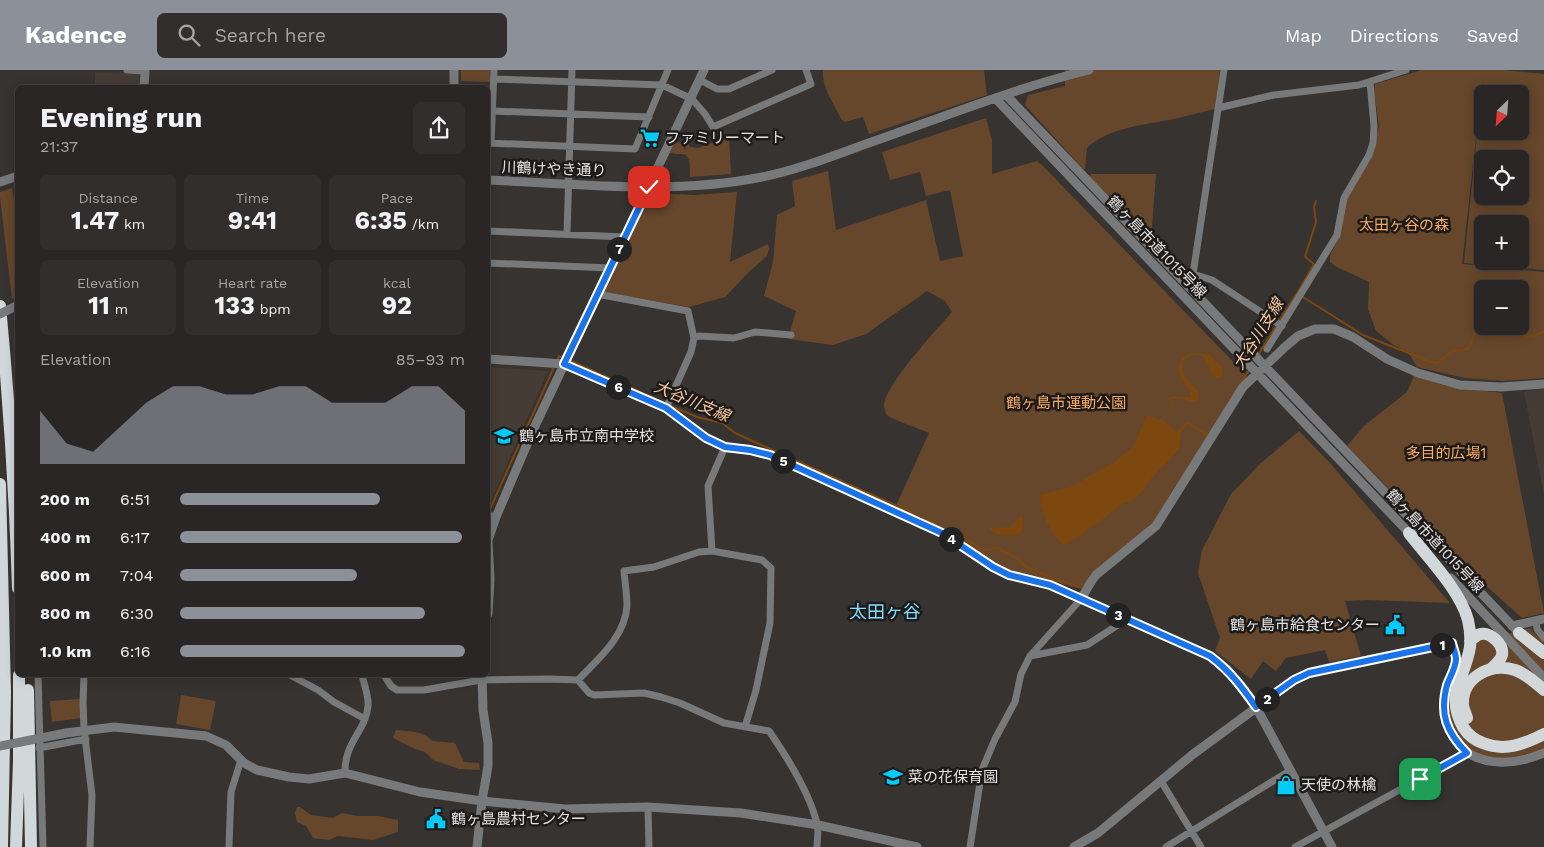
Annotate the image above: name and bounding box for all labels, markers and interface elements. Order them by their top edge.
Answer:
search box [157,13,507,58]
text: Kadence [25,21,127,49]
icon: search [175,21,203,49]
text: Search here [215,24,326,47]
text: Map [1285,25,1322,46]
text: Directions [1350,25,1439,46]
text: Saved [1467,25,1519,46]
north arrow [1474,85,1529,140]
map controls [1474,85,1529,335]
text: Evening run [40,101,202,134]
button: share [413,102,465,154]
supermarket icon: ファミリーマート [639,127,661,149]
place label: ファミリーマート [665,129,785,147]
text: 21:37 [40,137,78,156]
button: locate [1474,150,1529,205]
street label: 川鶴けやき通り [501,158,607,180]
pin [628,166,670,208]
icon: check [635,173,663,201]
text: Distance [78,190,138,206]
text: Time [236,190,269,206]
text: Pace [381,190,413,206]
street label: 鶴ヶ島市道1015号線 [1104,192,1210,302]
text: 1.47 [71,206,119,235]
text: 9:41 [228,206,277,235]
text: 6:35 [355,206,407,235]
button: + [1474,215,1529,270]
text: km [119,216,145,232]
text: /km [407,216,439,232]
park label: 太田ヶ谷の森 [1359,216,1449,234]
pin: 7 [606,236,632,262]
text: 7 [615,241,624,257]
text: Elevation [77,275,139,291]
text: Heart rate [218,275,287,291]
text: kcal [383,275,411,291]
button: − [1474,280,1529,335]
text: 11 [88,291,110,320]
text: 133 [214,291,255,320]
text: 92 [382,291,412,320]
water label: 大谷川支線 [1229,293,1288,373]
text: m [110,301,128,317]
text: bpm [255,301,291,317]
text: Elevation [40,350,111,369]
text: 85–93 m [396,350,465,369]
pin: 6 [606,374,630,400]
water label: 大谷川支線 [651,377,734,426]
text: 6 [614,379,623,395]
park label: 鶴ヶ島市運動公園 [1006,394,1126,412]
school or university icon: 鶴ヶ島市立南中学校 [493,425,515,447]
place label: 鶴ヶ島市立南中学校 [519,427,654,445]
park label: 多目的広場1 [1406,444,1486,462]
pin: 5 [770,448,796,474]
text: 5 [779,453,788,469]
street label: 鶴ヶ島市道1015号線 [1382,486,1488,596]
text: 200 m [40,490,90,509]
text: 6:51 [120,490,150,509]
pin: 4 [938,526,964,552]
text: 400 m [40,528,91,547]
text: 6:17 [120,528,150,547]
text: 4 [947,531,956,547]
text: 600 m [40,566,90,585]
text: 7:04 [120,566,153,585]
district label: 太田ヶ谷 [849,601,921,622]
pin: 3 [1106,602,1130,628]
text: 800 m [40,604,90,623]
text: 6:30 [120,604,154,623]
text: 3 [1114,607,1123,623]
public building icon: 鶴ヶ島市給食センター [1384,614,1406,636]
place label: 鶴ヶ島市給食センター [1230,616,1380,634]
pin: 1 [1430,632,1454,658]
text: 1 [1439,637,1446,653]
text: 1.0 km [40,642,91,661]
text: 6:16 [120,642,150,661]
pin: 2 [1254,686,1280,712]
text: 2 [1263,691,1272,707]
pin [1399,758,1441,800]
icon: arrive [1406,765,1434,793]
school or university icon: 菜の花保育園 [882,766,904,788]
place label: 菜の花保育園 [908,768,998,786]
shop icon: 天使の林檎 [1275,774,1297,796]
place label: 天使の林檎 [1301,776,1376,794]
public building icon: 鶴ヶ島農村センター [425,808,447,830]
place label: 鶴ヶ島農村センター [451,810,586,828]

